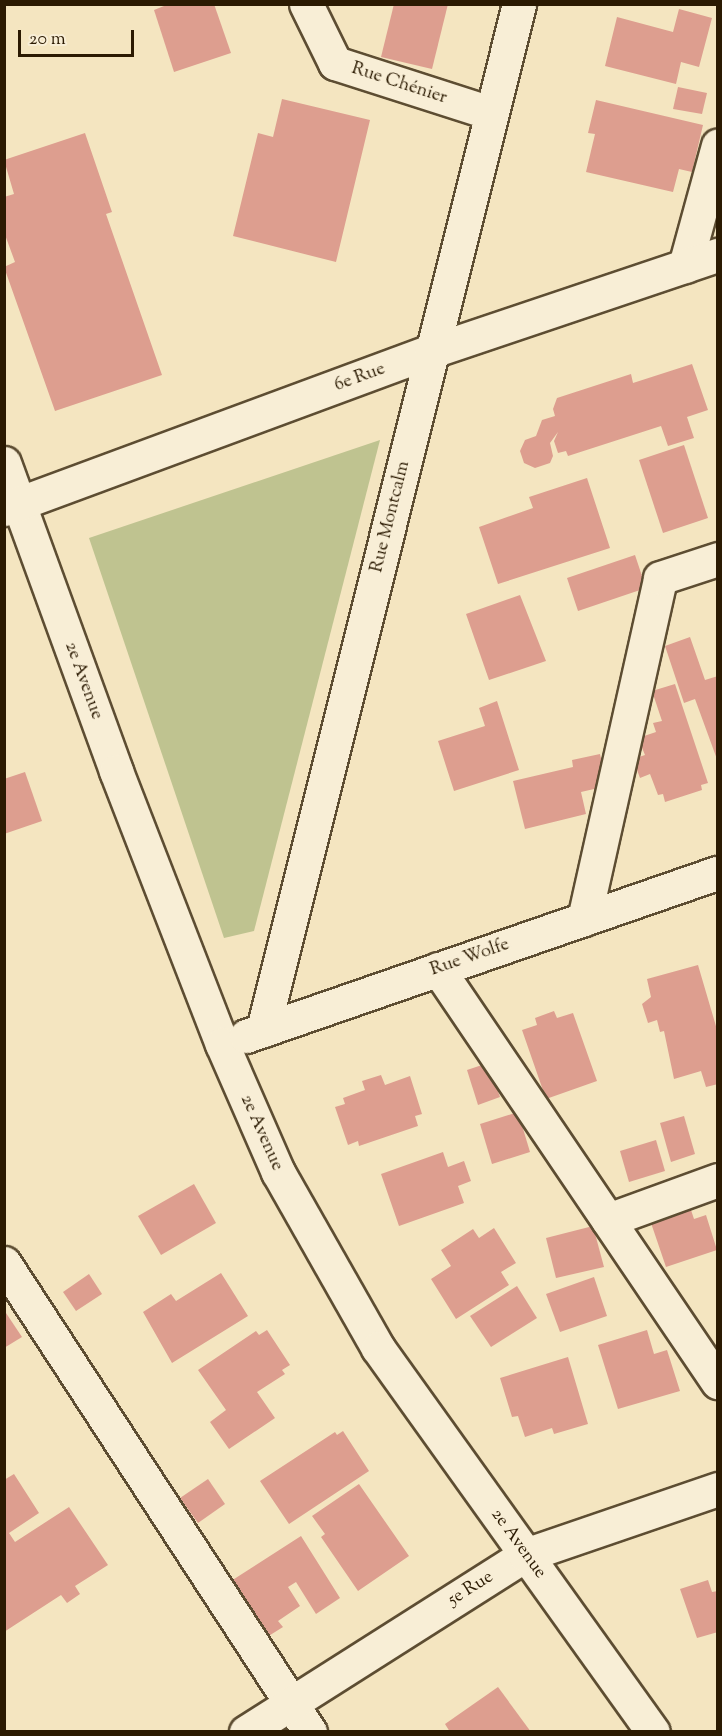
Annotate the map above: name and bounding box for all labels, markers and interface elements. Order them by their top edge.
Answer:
scale bar [21,18,136,56]
text: 20 m [29,27,66,53]
street label: Rue Chénier [349,58,449,110]
street label: 6e Rue [332,359,388,397]
street label: Rue Montcalm [367,459,415,575]
street label: 2e Avenue [59,639,107,723]
street label: Rue Wolfe [428,934,512,982]
street label: 2e Avenue [235,1092,287,1174]
street label: 2e Avenue [486,1505,550,1583]
street label: 5e Rue [444,1567,498,1611]

